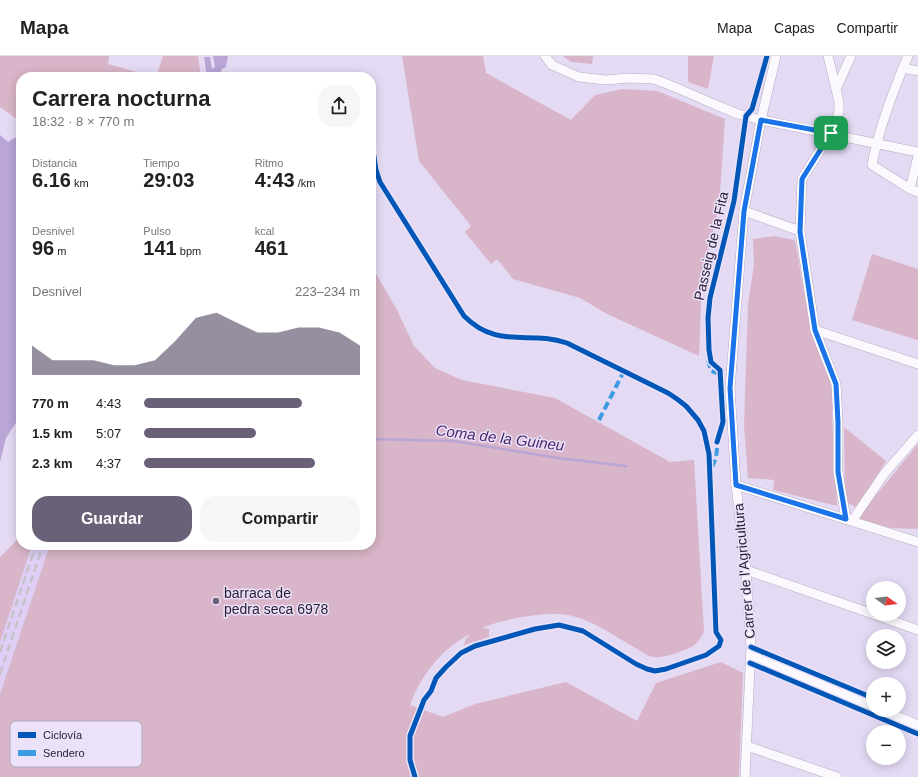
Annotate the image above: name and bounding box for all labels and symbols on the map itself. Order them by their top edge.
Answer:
pin [814,116,848,150]
street label: Passeig de la Fita [691,190,731,302]
water label: Coma de la Guineu [435,421,566,454]
street label: Carrer de l'Agricultura [730,502,758,639]
north arrow [866,581,906,621]
place label: barraca de pedra seca 6978 [224,585,329,617]
marker: barraca de pedra seca 6978 [211,596,221,606]
legend [10,721,142,767]
text: Ciclovía [43,729,83,741]
text: Sendero [43,747,85,759]

